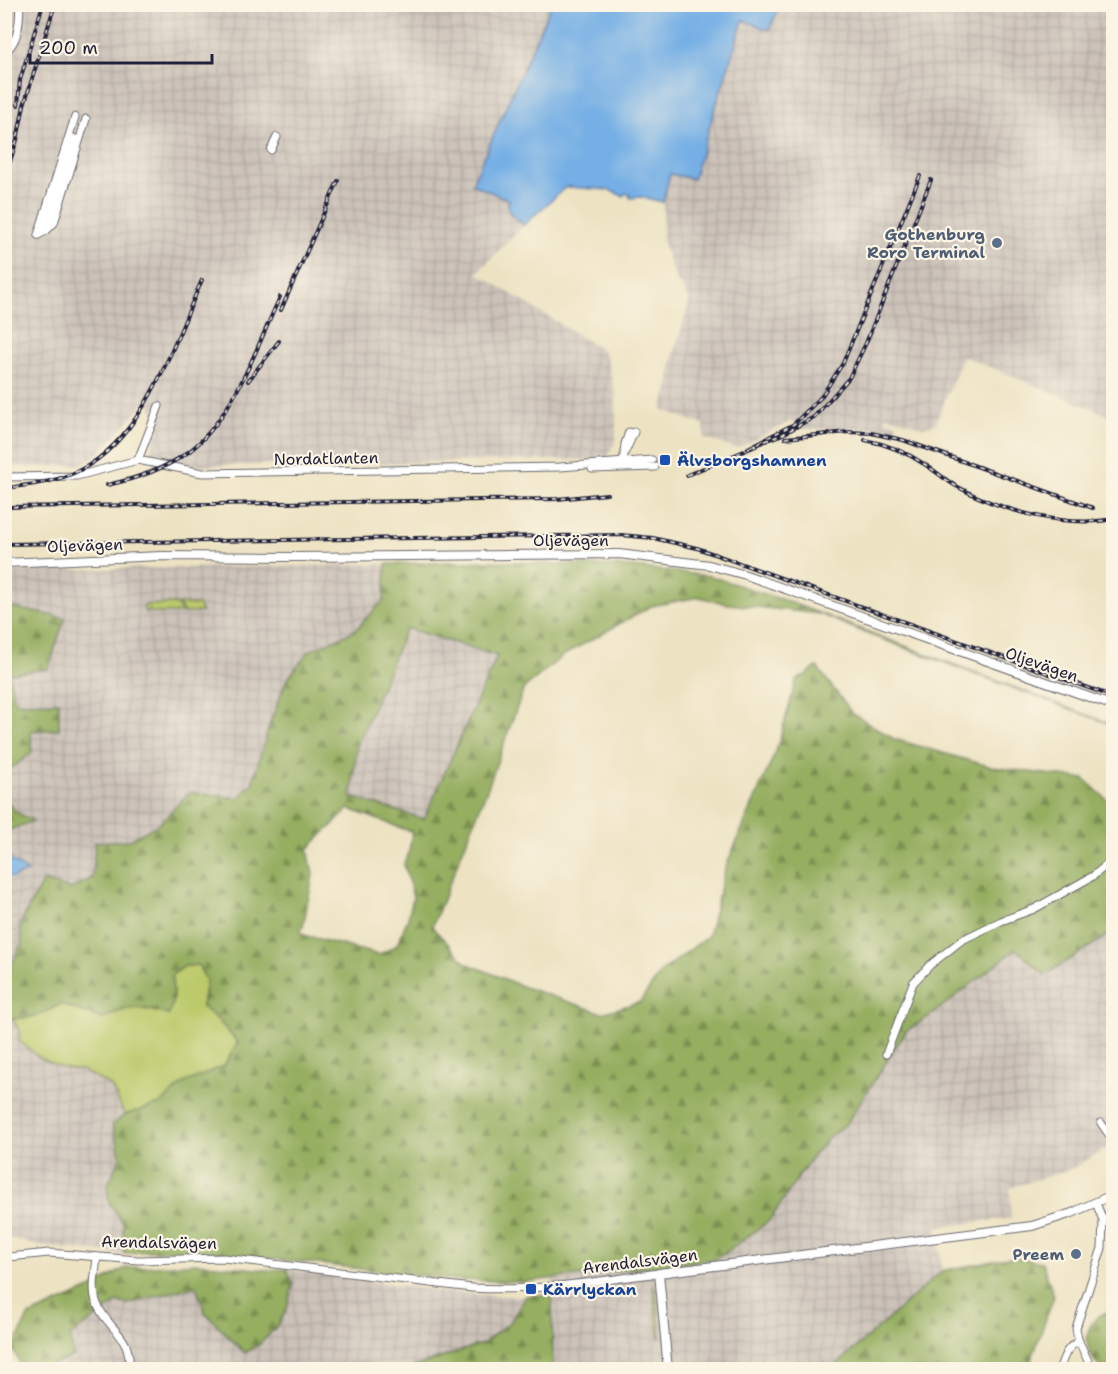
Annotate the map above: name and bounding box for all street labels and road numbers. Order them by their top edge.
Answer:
street label: Nordatlanten [273,447,379,470]
street label: Oljevägen [533,530,609,551]
street label: Oljevägen [47,534,123,557]
street label: Oljevägen [1003,642,1081,687]
street label: Arendalsvägen [101,1231,217,1254]
street label: Arendalsvägen [581,1244,699,1279]

